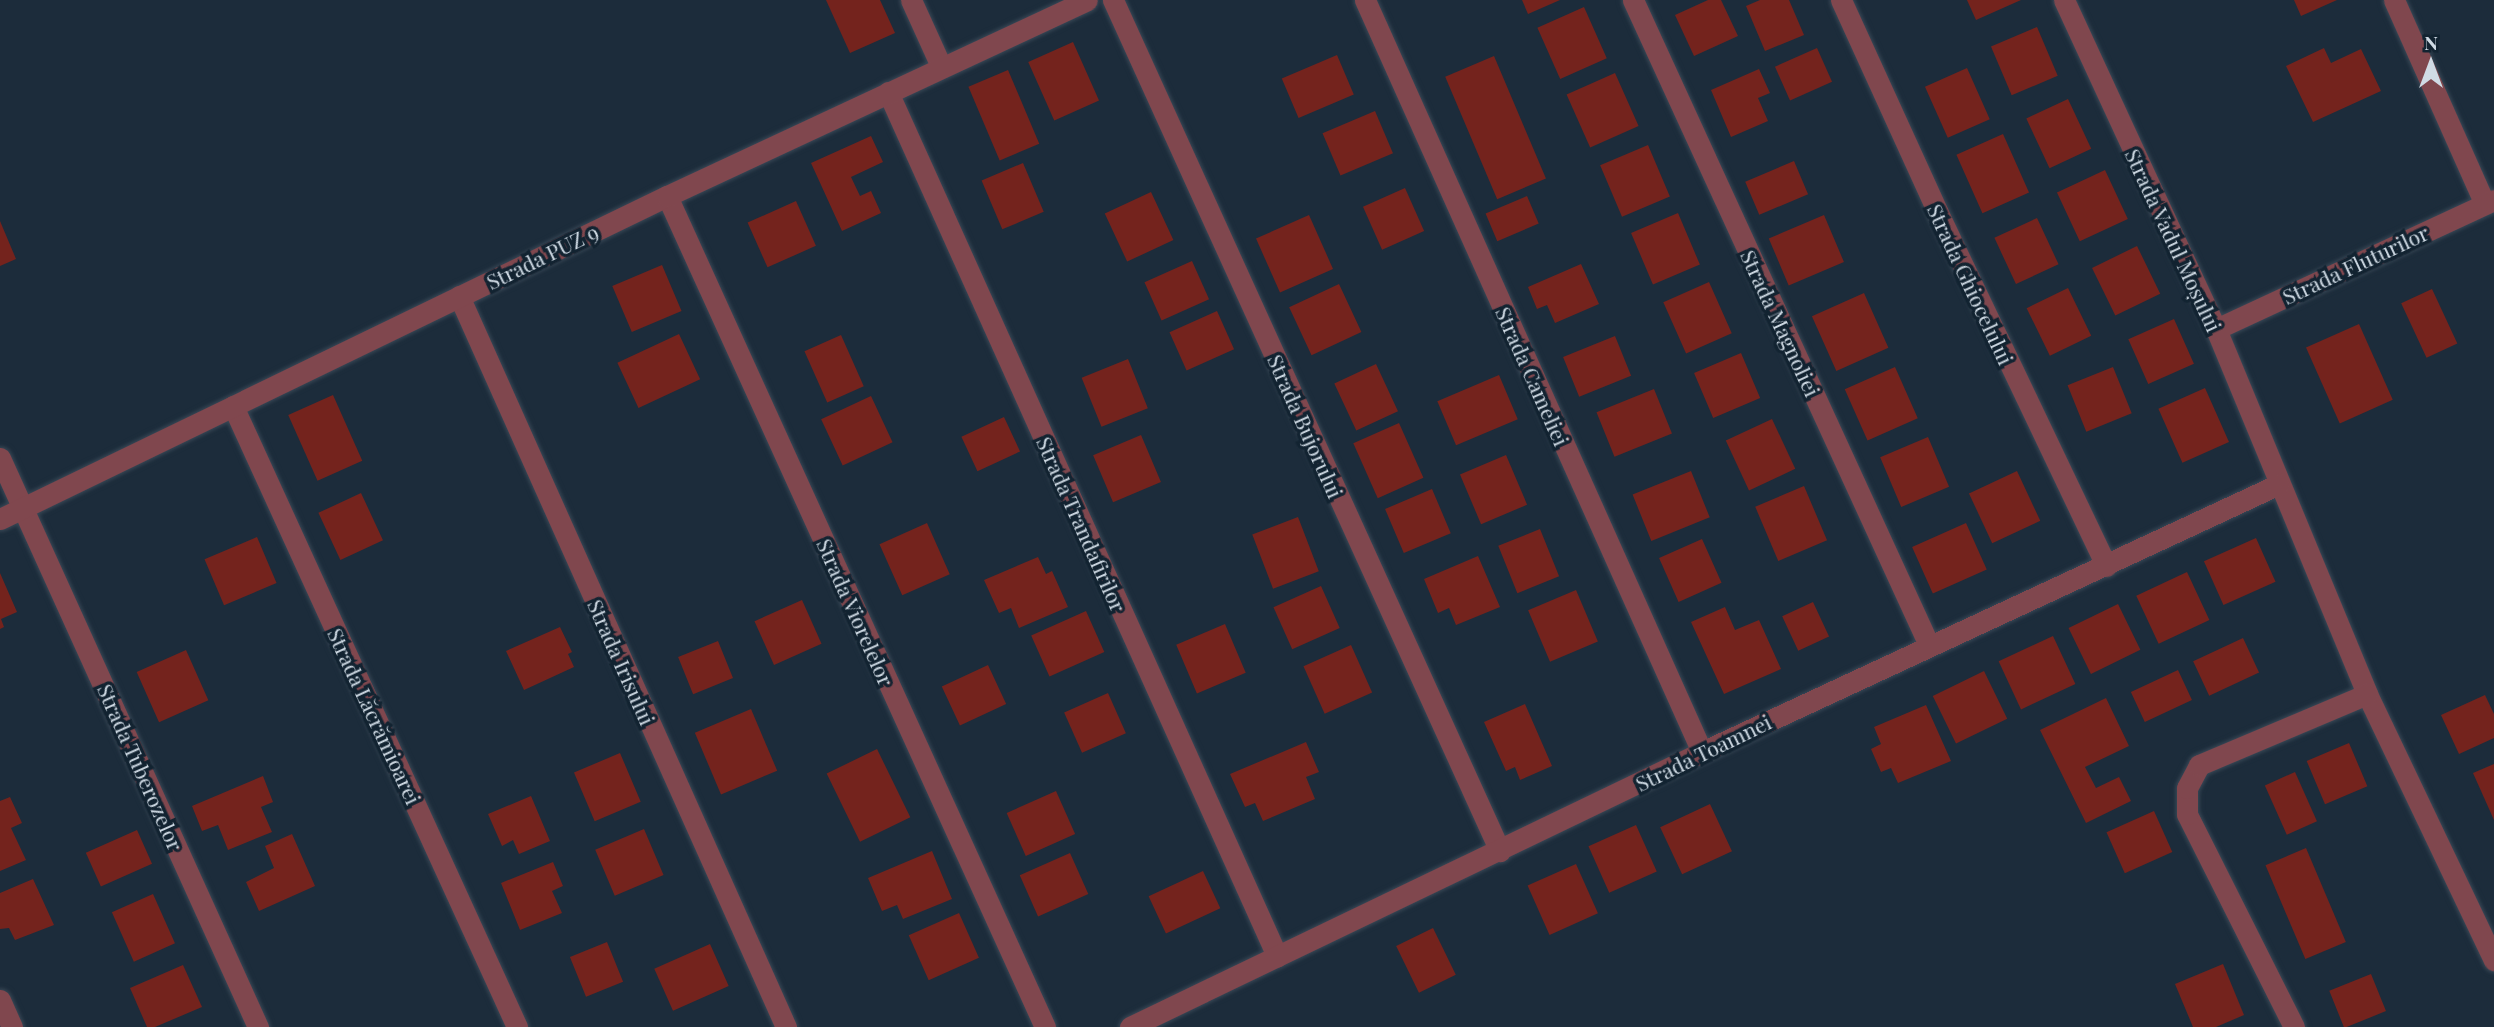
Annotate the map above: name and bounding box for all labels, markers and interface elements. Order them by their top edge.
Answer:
north arrow [2396,28,2466,98]
text: N [2424,29,2438,55]
street label: Strada Vadul Moșului [2120,144,2228,336]
street label: Strada Ghiocelului [1923,200,2019,368]
street label: Strada PUZ 9 [482,218,602,294]
street label: Strada Fluturilor [2278,219,2432,309]
street label: Strada Magnoliei [1736,246,1826,400]
street label: Strada Cameliei [1491,303,1575,449]
street label: Strada Bujorului [1263,350,1349,502]
street label: Strada Trandafirilor [1032,432,1132,616]
street label: Strada Viorelelor [812,534,900,690]
street label: Strada Irisului [583,595,661,729]
street label: Strada Lăcrămioarei [323,624,427,808]
street label: Strada Tuberozelor [93,679,189,855]
street label: Strada Toamnei [1631,708,1775,796]

